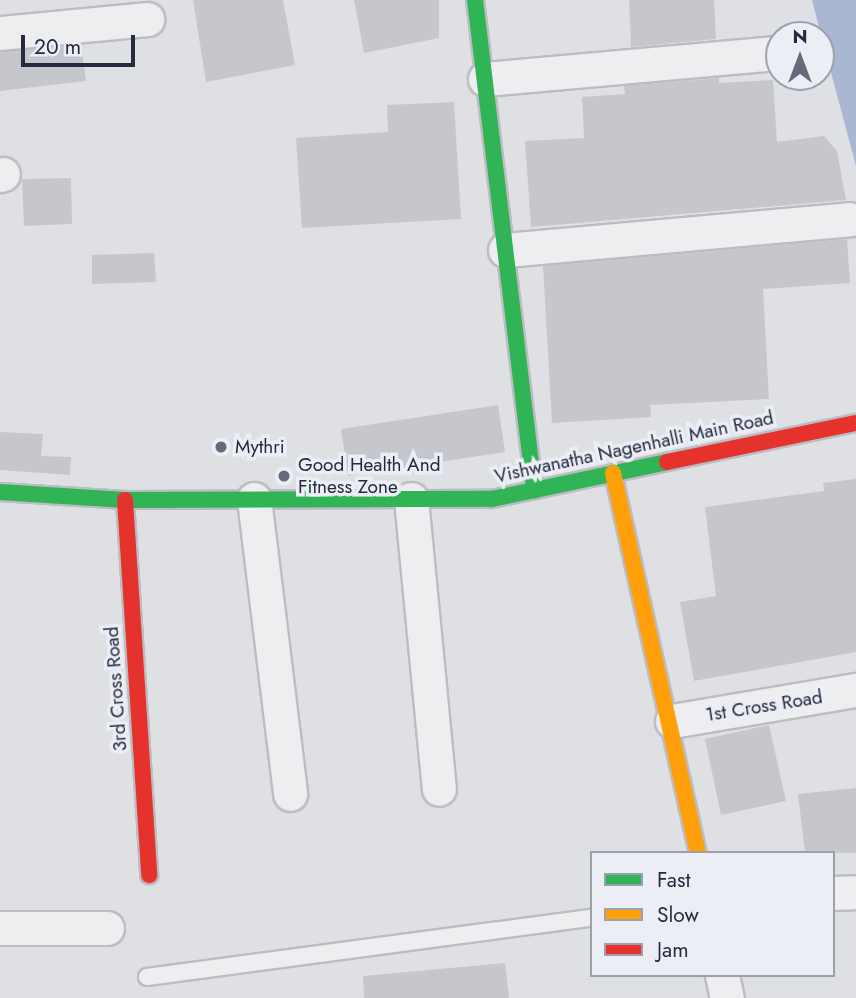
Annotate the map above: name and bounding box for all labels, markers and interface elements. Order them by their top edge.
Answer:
scale bar [24,21,138,65]
north arrow [765,21,835,91]
text: N [792,23,808,50]
text: 20 m [34,32,81,62]
street label: Vishwanatha Nagenhalli Main Road [492,406,776,488]
place label: Mythri [235,436,285,458]
marker: Mythri [213,439,229,455]
place label: Good Health And Fitness Zone [298,454,440,498]
marker: Good Health And Fitness Zone [276,468,292,484]
street label: 3rd Cross Road [100,626,132,752]
street label: 1st Cross Road [704,686,824,726]
legend [590,851,835,977]
text: Fast [657,865,690,895]
text: Slow [657,900,699,930]
text: Jam [657,935,689,965]

